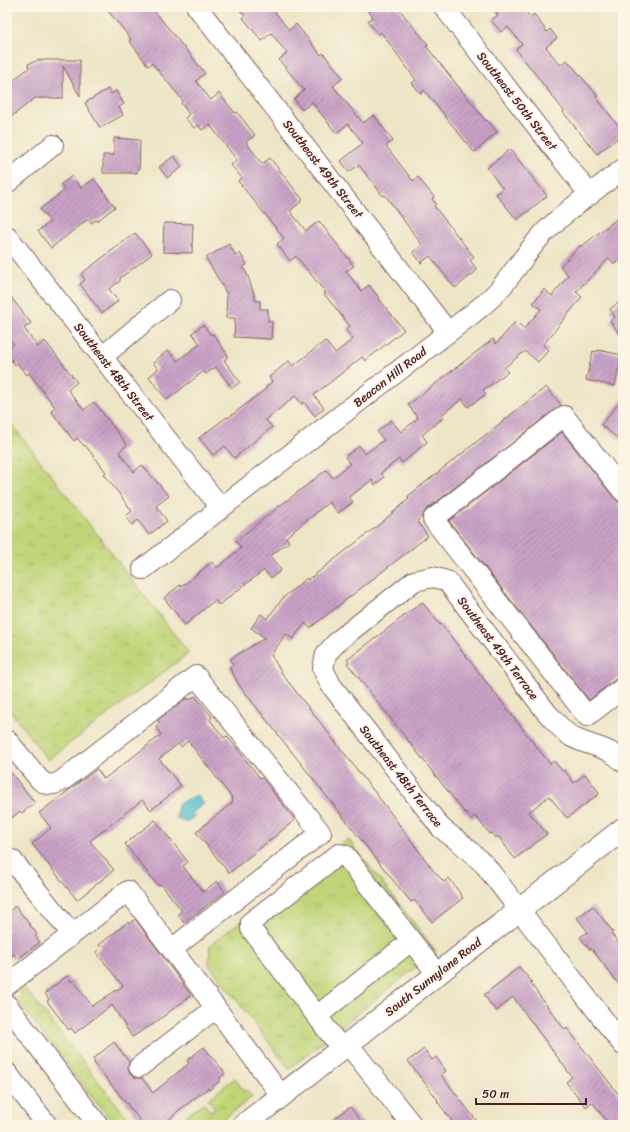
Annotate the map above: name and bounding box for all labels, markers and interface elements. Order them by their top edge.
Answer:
street label: Southeast 50th Street [471,46,564,156]
street label: Southeast 49th Street [277,115,370,224]
street label: Southeast 48th Street [68,318,161,427]
street label: Beacon Hill Road [348,341,432,413]
street label: Southeast 49th Terrace [451,591,545,705]
street label: Southeast 48th Terrace [354,720,448,832]
street label: South Sunnylane Road [379,931,487,1022]
scale bar [476,1080,586,1106]
text: 50 m [482,1083,509,1105]

